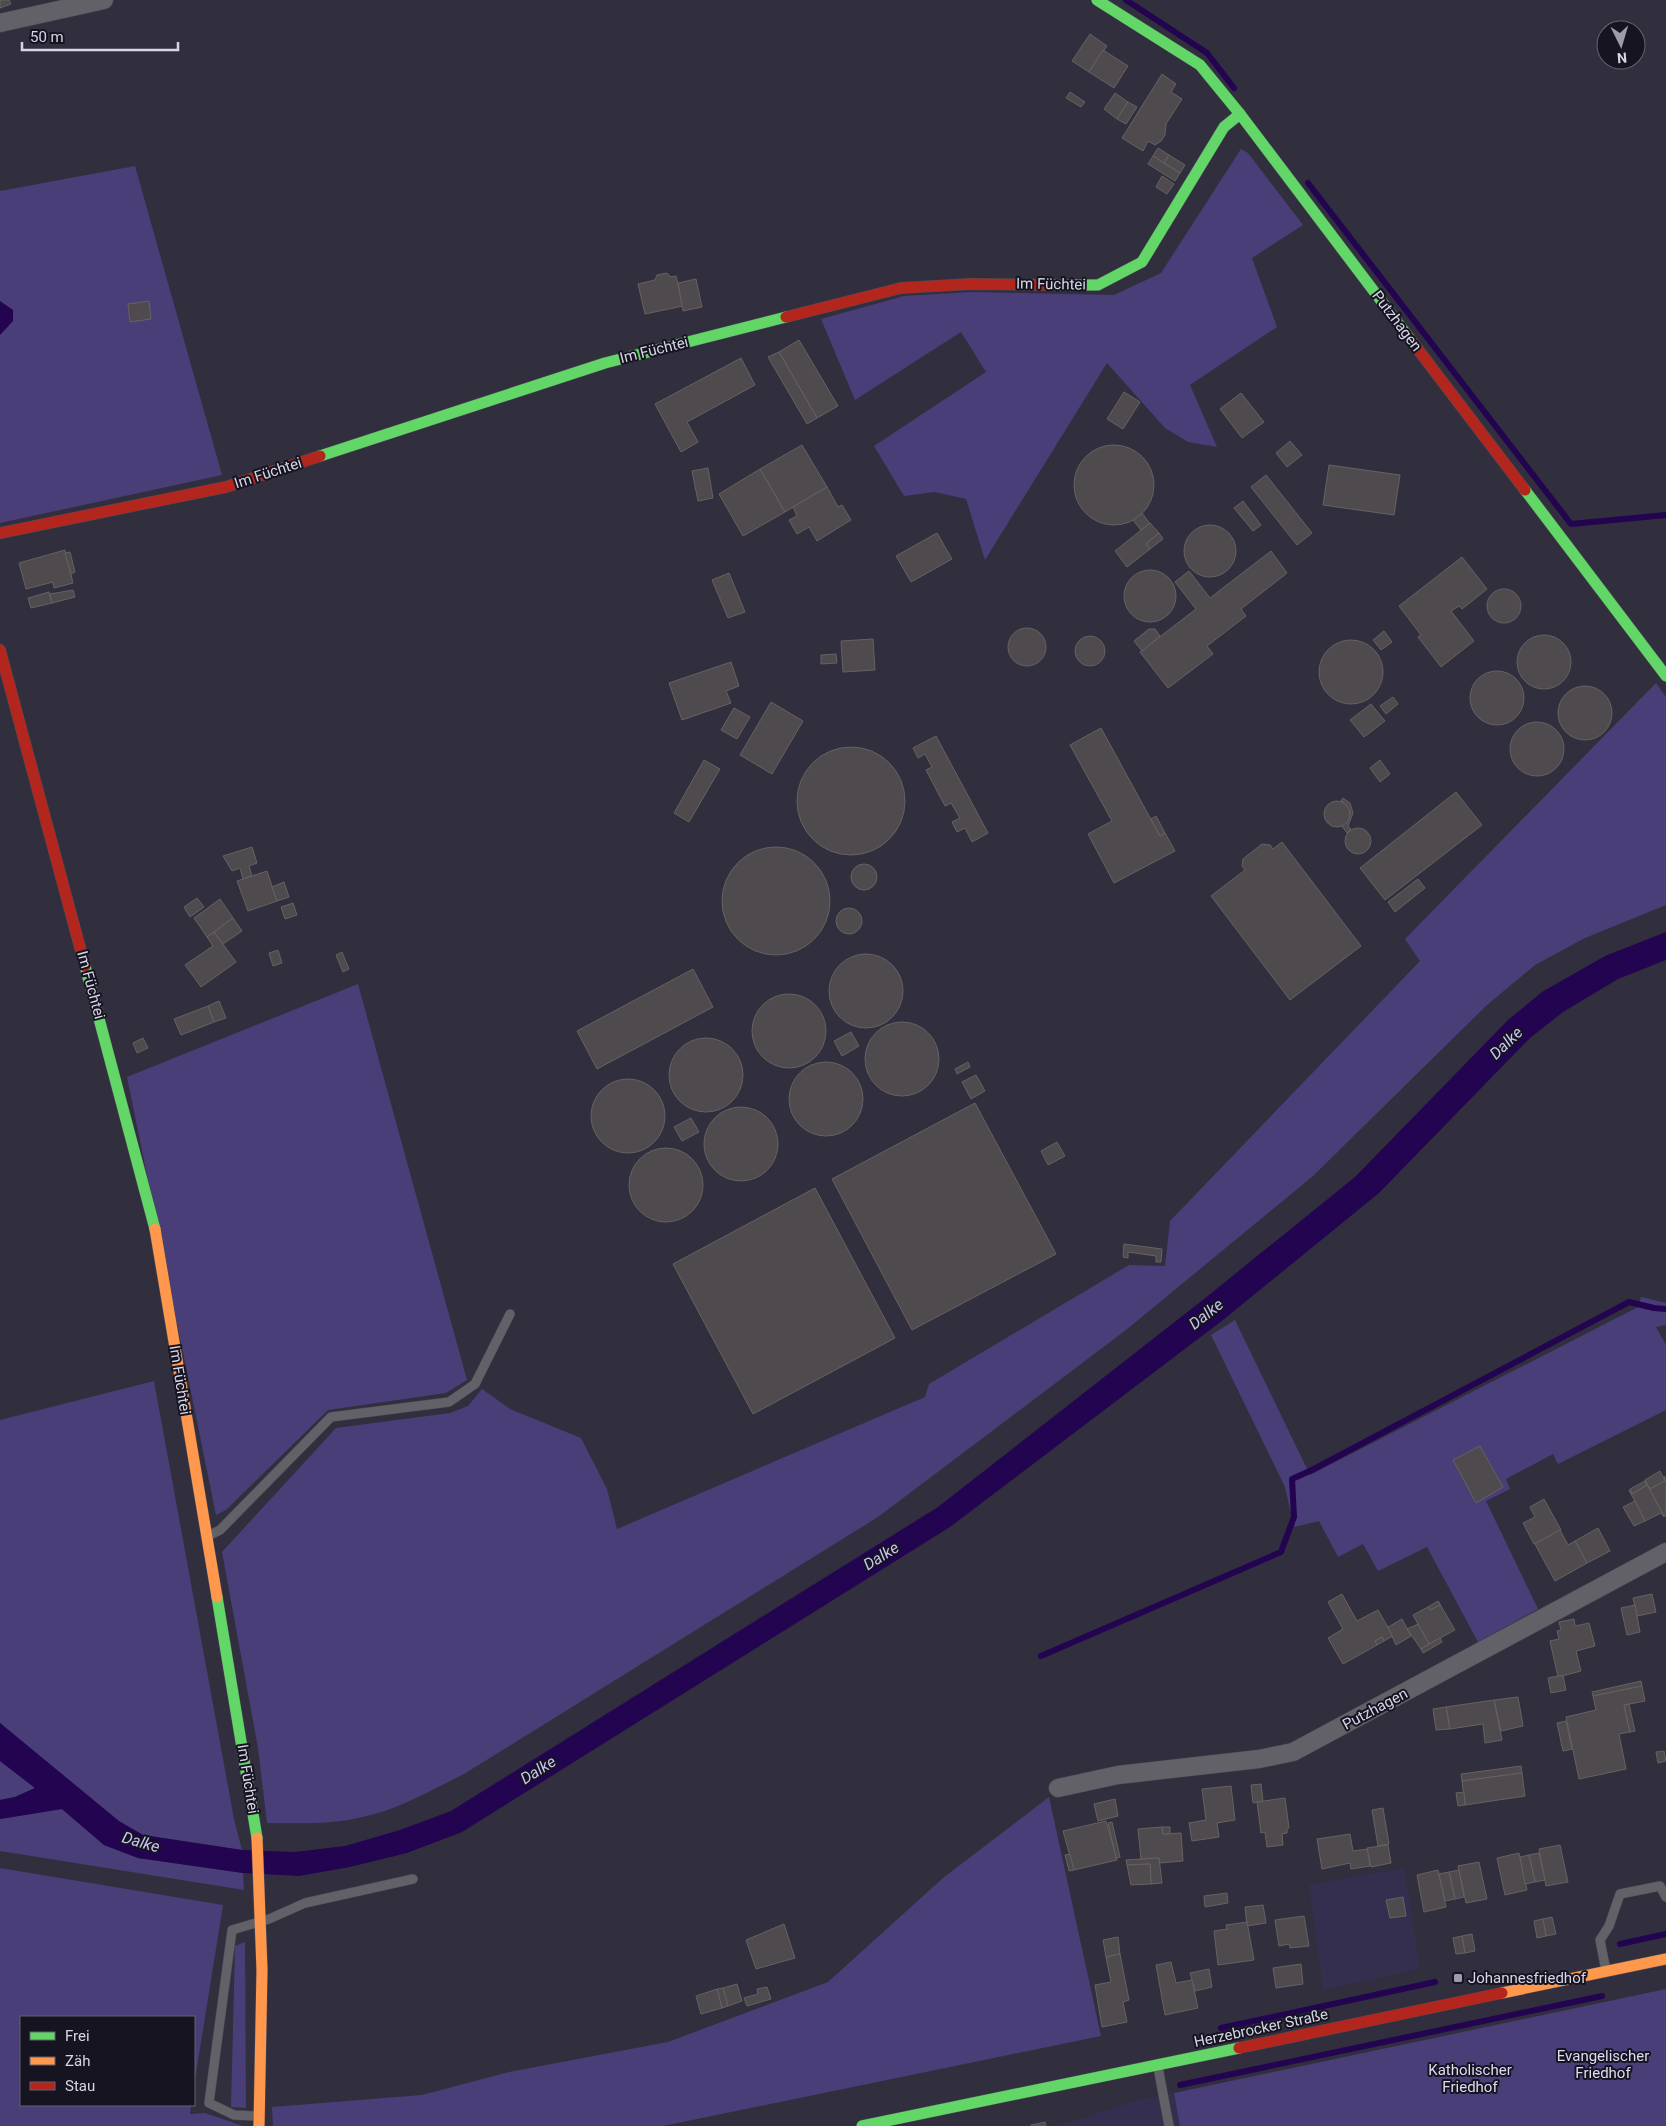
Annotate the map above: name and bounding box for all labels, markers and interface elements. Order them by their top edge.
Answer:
scale bar [22,20,179,52]
north arrow [1596,20,1646,70]
text: 50 m [30,28,64,46]
text: N [1617,50,1628,66]
street label: Im Füchtei [1016,274,1086,294]
street label: Putzhagen [1368,287,1426,355]
street label: Im Füchtei [618,333,690,367]
street label: Im Füchtei [232,454,304,492]
street label: Im Füchtei [73,949,109,1021]
water label: Dalke [1486,1023,1526,1063]
water label: Dalke [1185,1295,1227,1333]
street label: Im Füchtei [166,1344,194,1416]
water label: Dalke [860,1538,902,1574]
street label: Putzhagen [1339,1684,1411,1734]
street label: Im Füchtei [234,1743,262,1815]
water label: Dalke [517,1752,559,1788]
water label: Dalke [120,1828,162,1856]
place label: Johannesfriedhof [1468,1969,1587,1987]
marker: Johannesfriedhof [1452,1972,1464,1984]
street label: Herzebrocker Straße [1192,2005,1330,2051]
legend [20,2016,195,2106]
text: Frei [65,2027,90,2045]
park label: Evangelischer Friedhof [1557,2047,1649,2082]
text: Zäh [65,2052,90,2070]
park label: Katholischer Friedhof [1428,2061,1512,2096]
text: Stau [65,2077,95,2095]

